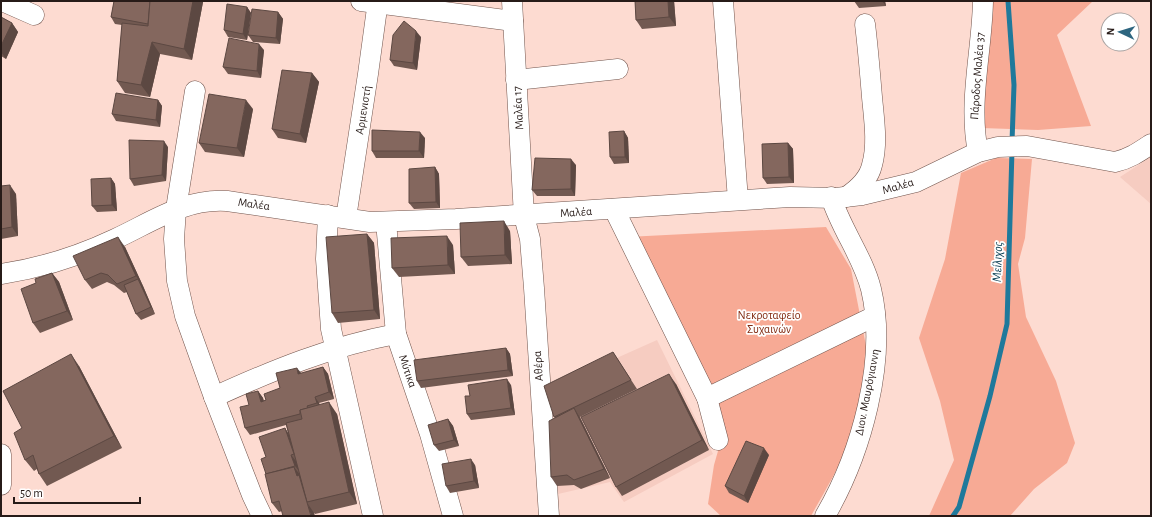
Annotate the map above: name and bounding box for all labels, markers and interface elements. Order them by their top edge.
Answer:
north arrow [1100,12,1140,52]
text: N [1105,27,1116,36]
street label: Πάροδος Μαλέα 37 [968,32,987,120]
street label: Αρμενιστή [353,85,373,135]
street label: Μαλέα 17 [511,86,525,130]
street label: Μαλέα [881,176,915,196]
street label: Μαλέα [237,196,271,212]
street label: Μαλέα [559,205,593,219]
water label: Μείλιχος [991,241,1005,282]
park label: Νεκροταφείο Συχαινών [737,309,801,335]
street label: Διον. Μαυρόγιαννη [853,348,881,436]
street label: Αθέρα [531,350,545,382]
street label: Μύτικα [397,353,419,389]
scale bar [14,479,140,505]
text: 50 m [20,487,43,499]

